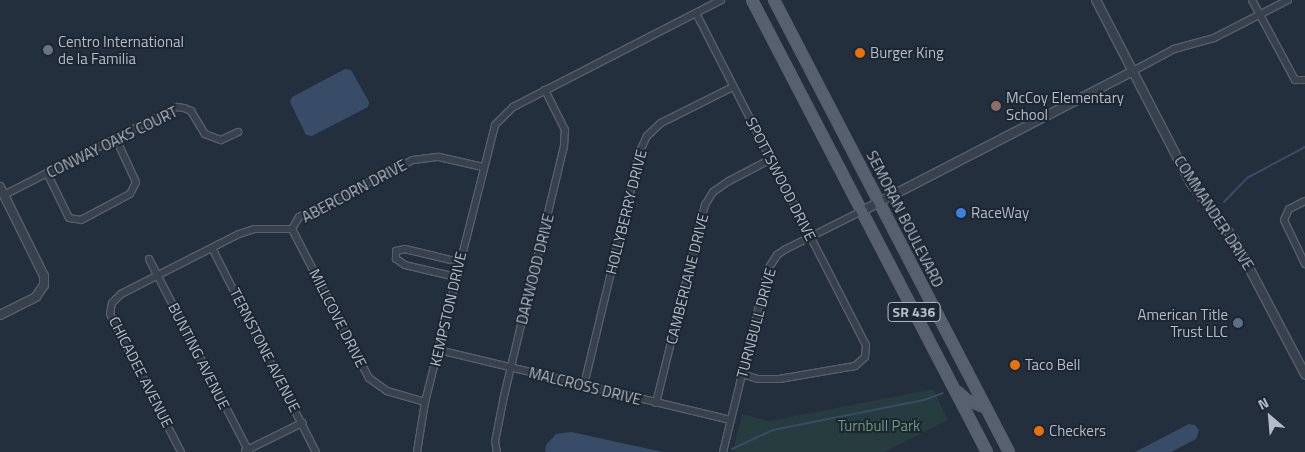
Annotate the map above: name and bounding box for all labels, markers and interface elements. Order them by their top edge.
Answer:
place label: Centro International de la Familia [58,32,184,67]
marker: Centro International de la Familia [42,44,54,56]
place label: Burger King [870,44,944,62]
marker: Burger King [854,47,866,59]
place label: McCoy Elementary School [1006,88,1124,123]
marker: McCoy Elementary School [990,100,1002,112]
street label: CONWAY OAKS COURT [43,102,181,182]
street label: SPOTTSWOOD DRIVE [742,114,820,244]
street label: HOLLYBERRY DRIVE [602,148,650,276]
street label: SEMORAN BOULEVARD [863,148,947,290]
street label: COMMANDER DRIVE [1170,153,1258,273]
street label: ABERCORN DRIVE [299,156,409,226]
place label: RaceWay [971,204,1029,222]
marker: RaceWay [955,207,967,219]
street label: DARWOOD DRIVE [513,212,557,326]
street label: CAMBERLANE DRIVE [662,212,712,346]
street label: KEMPSTON DRIVE [426,250,470,368]
street label: MILLCOVE DRIVE [305,266,371,370]
street label: TURNBULL DRIVE [733,266,779,380]
street label: TERNSTONE AVENUE [226,285,304,415]
street label: BUNTING AVENUE [164,300,234,412]
road number: SR 436 [886,300,942,324]
place label: American Title Trust LLC [1138,305,1228,340]
street label: CHICADEE AVENUE [105,313,177,431]
marker: American Title Trust LLC [1232,317,1244,329]
place label: Taco Bell [1025,356,1080,374]
marker: Taco Bell [1009,359,1021,371]
street label: MALCROSS DRIVE [527,363,643,409]
north arrow [1245,392,1295,442]
text: N [1254,392,1272,415]
park label: Turnbull Park [838,417,920,435]
place label: Checkers [1049,422,1106,440]
marker: Checkers [1033,425,1045,437]

